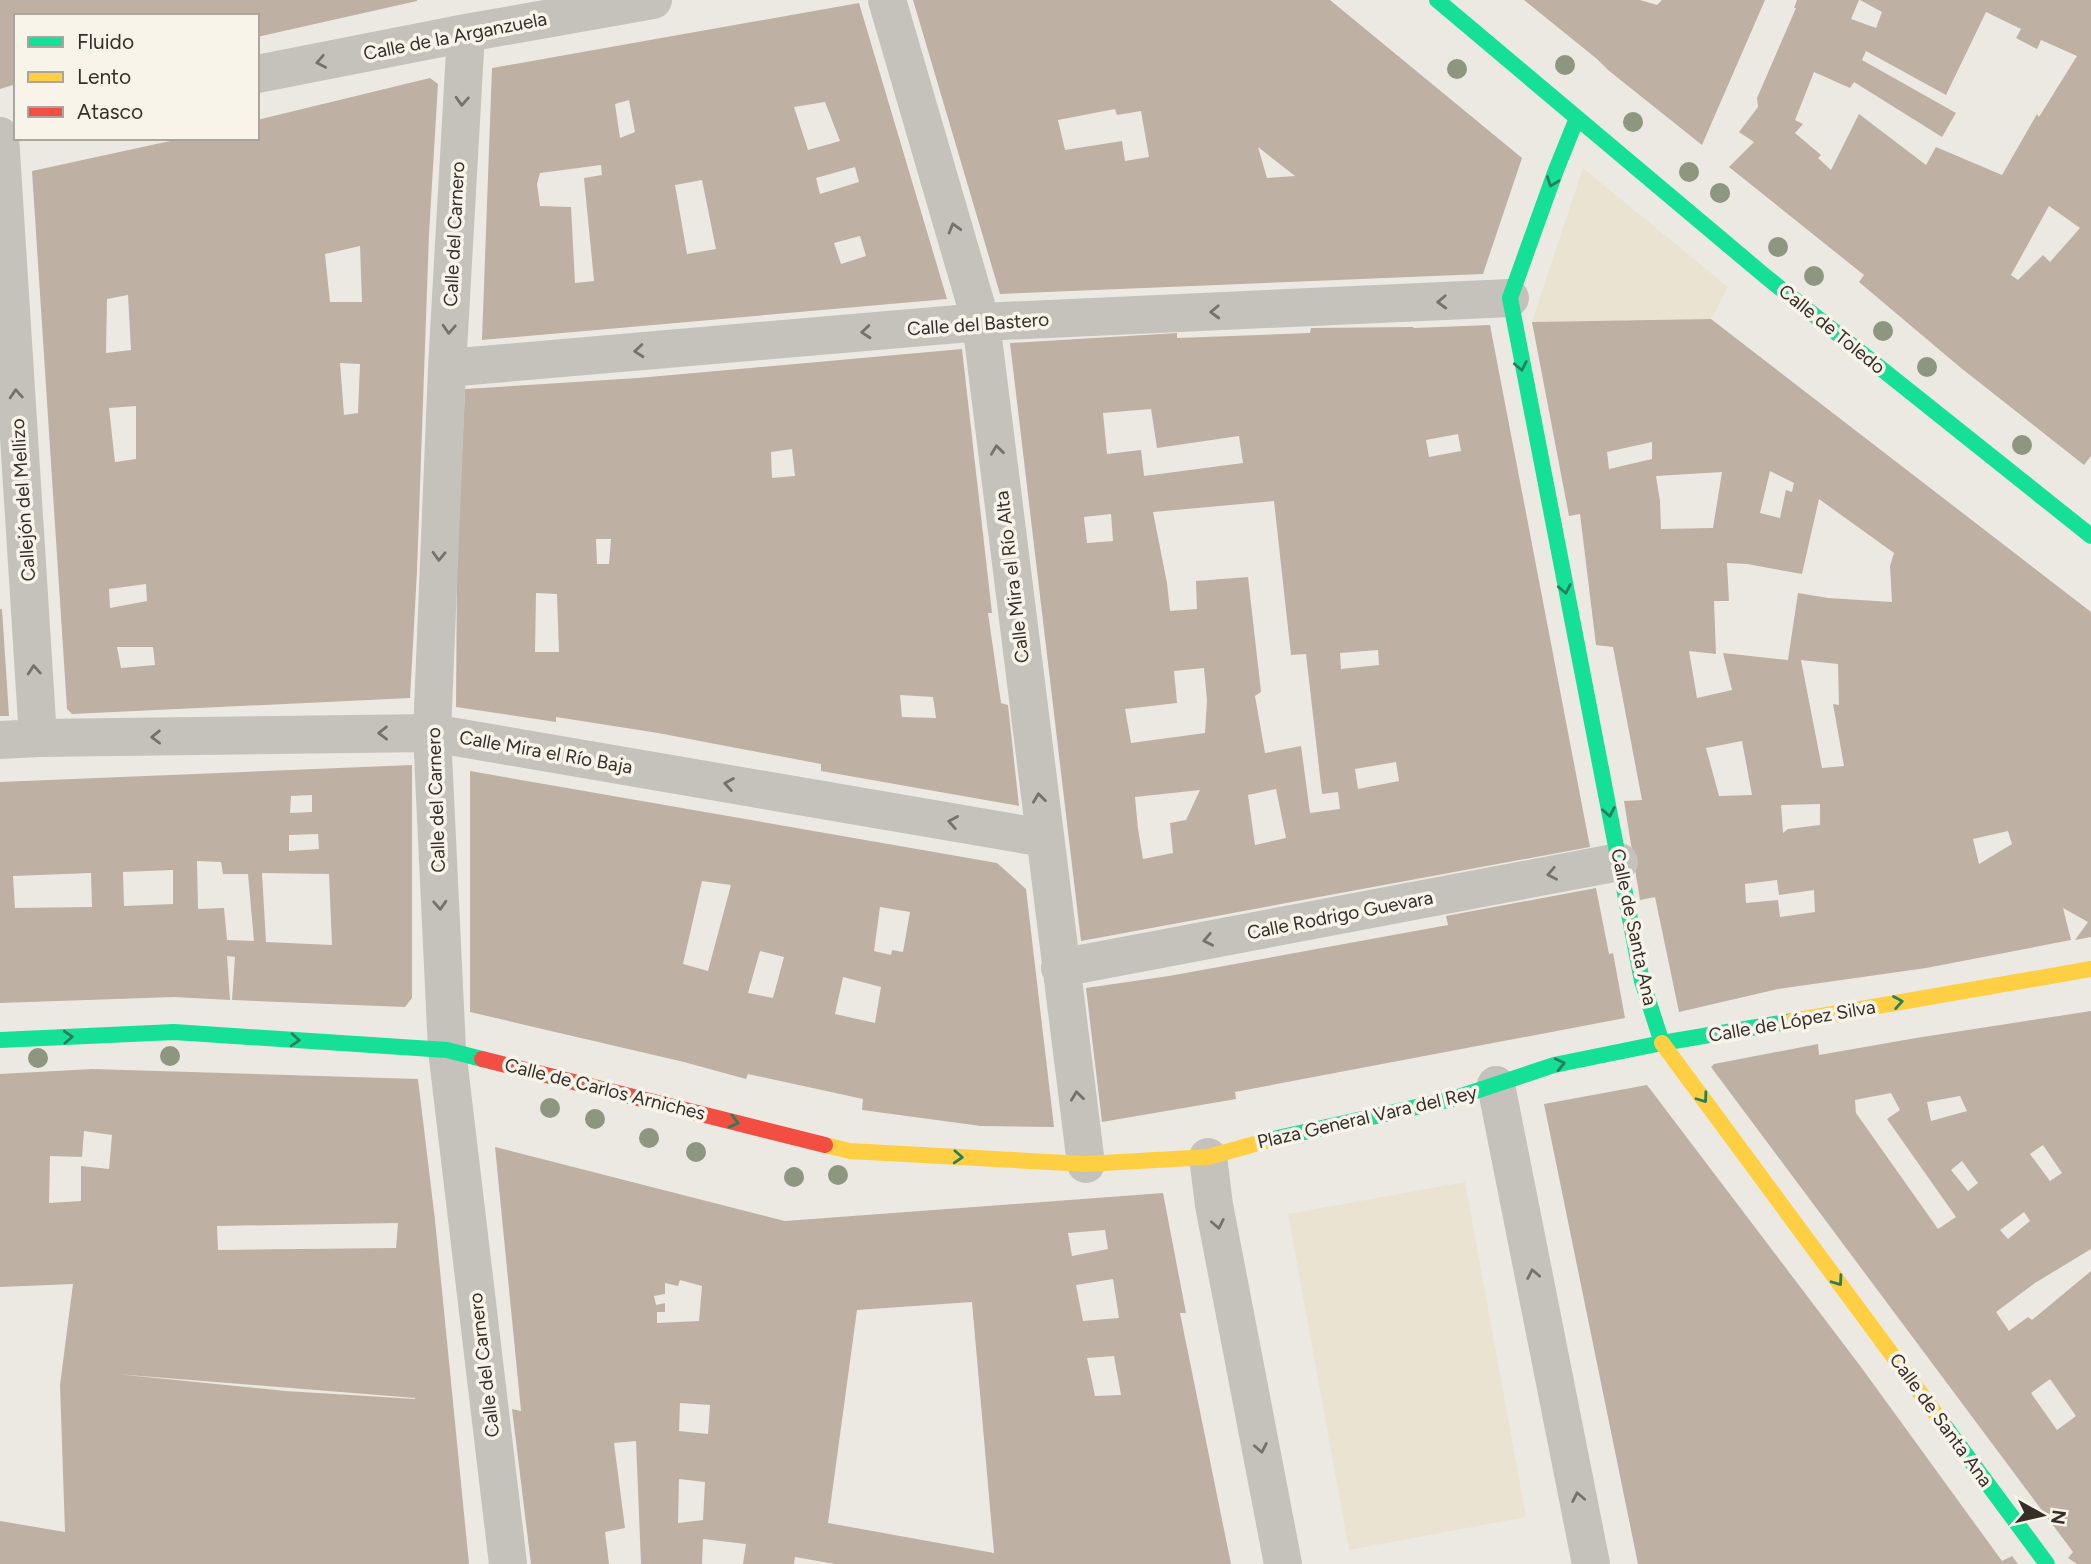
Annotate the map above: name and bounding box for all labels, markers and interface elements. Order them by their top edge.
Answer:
street label: Calle de la Arganzuela [361,7,549,65]
legend [14,14,259,140]
text: Fluido [77,29,134,54]
one-way arrow [315,53,327,68]
text: Lento [77,64,131,89]
one-way arrow [455,96,470,107]
text: Atasco [77,99,143,124]
street label: Calle del Carnero [439,161,469,307]
one-way arrow [1546,175,1560,187]
one-way arrow [947,222,962,234]
street label: Calle de Toledo [1774,279,1890,379]
one-way arrow [1436,294,1447,309]
one-way arrow [1209,304,1220,319]
street label: Calle del Bastero [906,308,1050,340]
one-way arrow [442,323,457,334]
one-way arrow [860,324,871,339]
one-way arrow [633,343,644,358]
one-way arrow [1513,360,1528,372]
one-way arrow [9,388,24,399]
street label: Callejón del Mellizo [6,418,40,582]
one-way arrow [989,445,1004,456]
street label: Calle Mira el Río Alta [990,490,1034,664]
one-way arrow [432,551,447,562]
one-way arrow [1557,583,1572,595]
one-way arrow [27,664,42,675]
one-way arrow [377,725,388,741]
street label: Calle Mira el Río Baja [458,725,634,779]
street label: Calle del Carnero [422,727,450,873]
one-way arrow [150,729,161,744]
one-way arrow [723,777,735,792]
one-way arrow [1032,792,1047,804]
one-way arrow [1601,806,1616,818]
one-way arrow [947,815,959,830]
street label: Calle de Santa Ana [1606,847,1662,1007]
one-way arrow [1546,866,1558,881]
street label: Calle Rodrigo Guevara [1245,886,1435,944]
one-way arrow [433,900,448,911]
one-way arrow [1202,932,1214,947]
street label: Calle de López Silva [1707,995,1877,1047]
one-way arrow [1892,996,1904,1011]
one-way arrow [63,1029,74,1044]
one-way arrow [290,1032,301,1047]
street label: Calle de Carlos Arniches [502,1053,708,1125]
one-way arrow [1554,1058,1566,1072]
street label: Plaza General Vara del Rey [1255,1081,1479,1153]
one-way arrow [1694,1090,1707,1103]
one-way arrow [1070,1091,1085,1102]
one-way arrow [728,1114,740,1128]
one-way arrow [952,1149,963,1164]
one-way arrow [1209,1218,1224,1230]
one-way arrow [1527,1268,1542,1280]
one-way arrow [1830,1273,1842,1286]
street label: Calle del Carnero [464,1291,504,1439]
street label: Calle de Santa Ana [1885,1349,1997,1491]
one-way arrow [1252,1442,1267,1454]
north arrow [2007,1480,2077,1550]
one-way arrow [1571,1491,1586,1503]
text: N [2046,1508,2071,1526]

